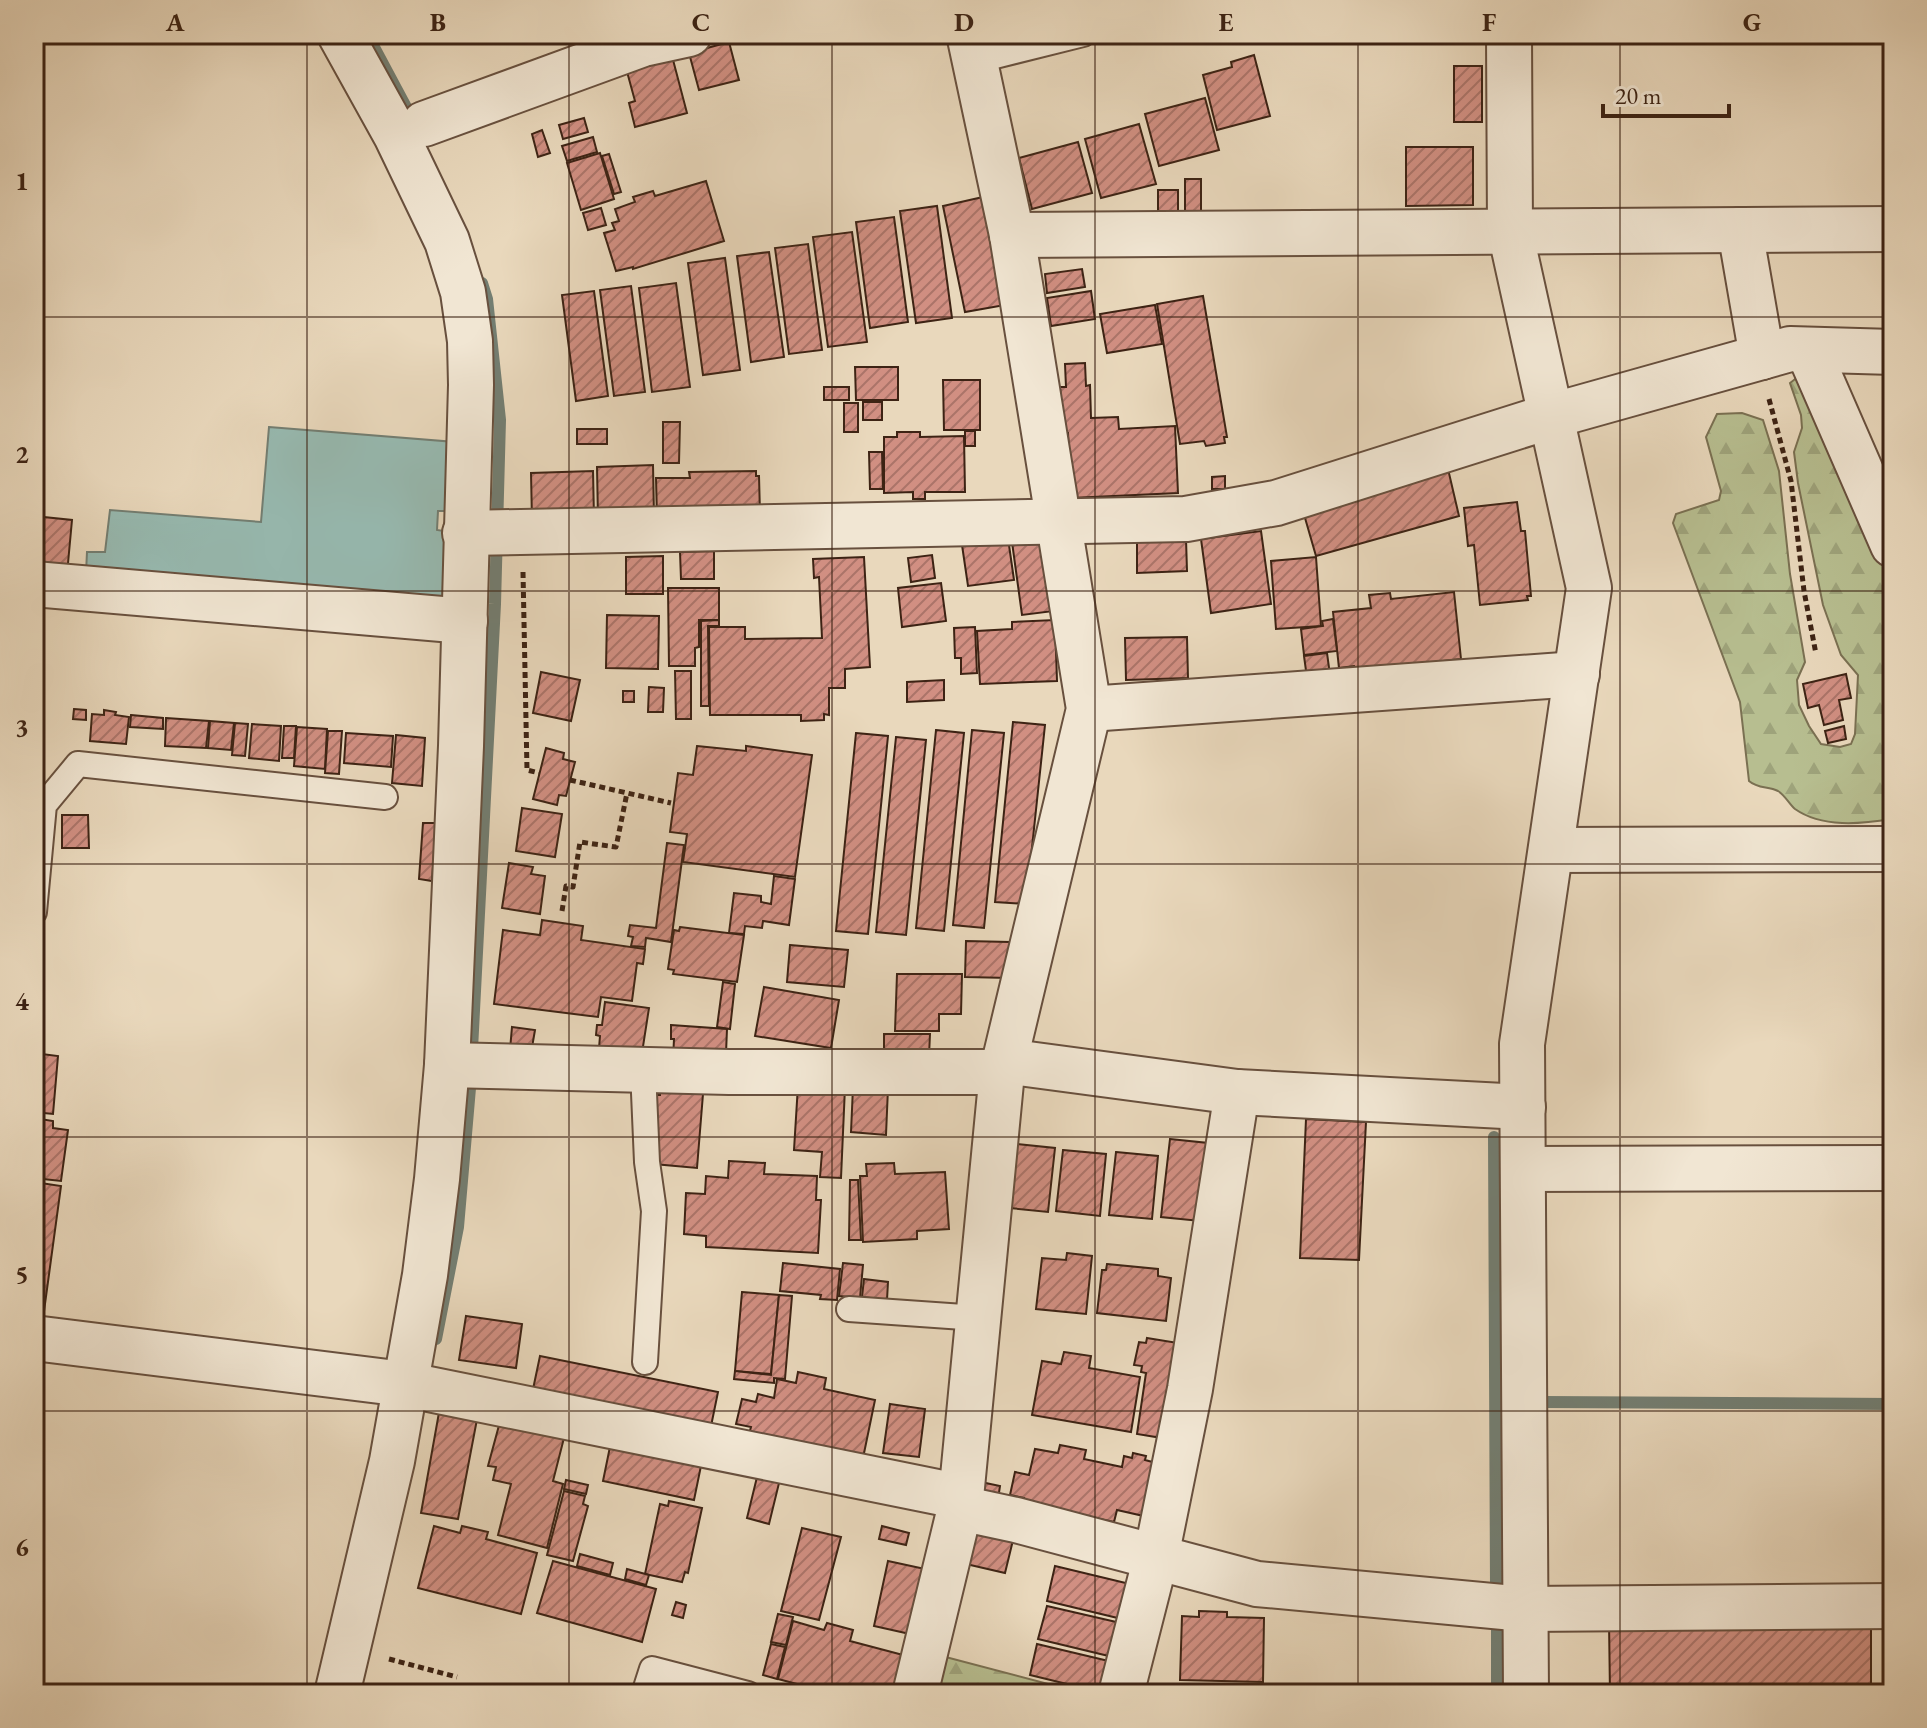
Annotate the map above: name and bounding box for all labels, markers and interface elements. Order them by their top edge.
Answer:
text: A [165,5,185,39]
text: B [430,5,446,39]
text: C [692,5,710,39]
text: D [954,5,974,39]
text: E [1219,5,1234,39]
text: F [1482,5,1496,39]
text: G [1743,5,1762,39]
scale bar [1603,68,1729,118]
text: 20 m [1615,80,1662,111]
text: 1 [15,164,29,198]
text: 2 [15,437,29,471]
text: 3 [15,710,29,744]
text: 4 [15,984,29,1018]
text: 5 [15,1257,29,1291]
text: 6 [15,1530,29,1564]

